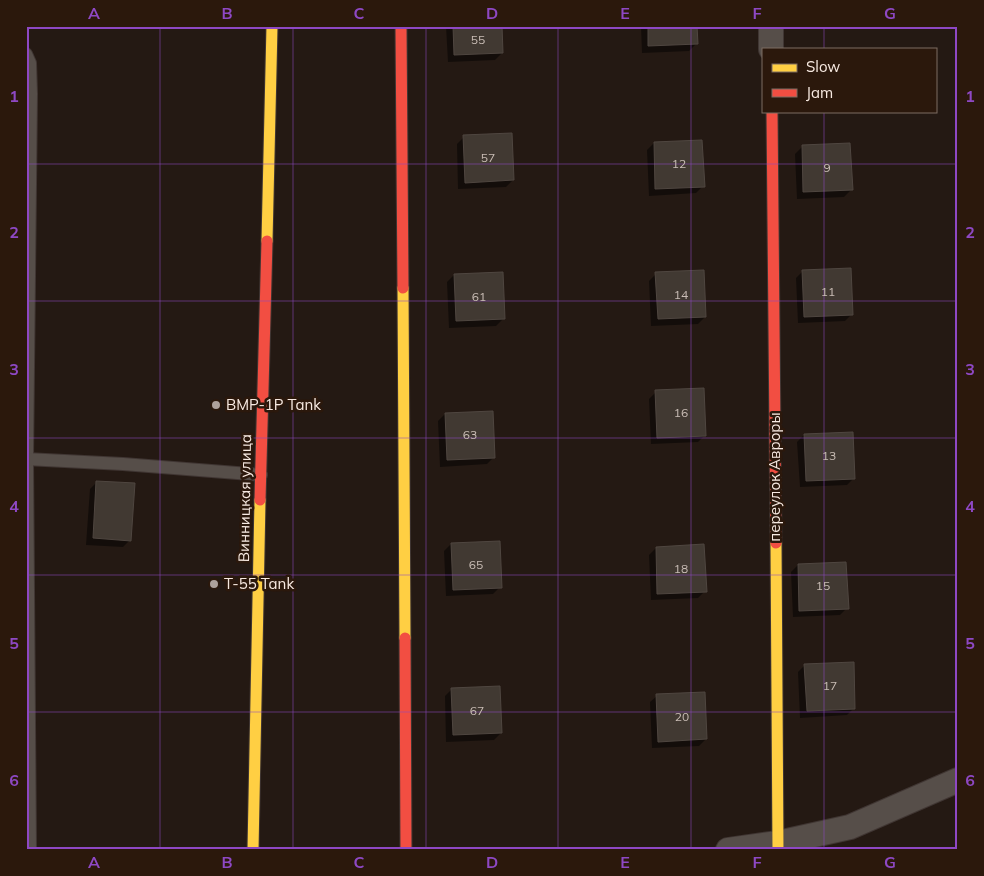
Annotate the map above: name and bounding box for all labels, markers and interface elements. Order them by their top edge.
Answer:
text: A [88,3,100,23]
text: B [221,3,233,23]
text: C [354,3,365,23]
text: D [486,3,498,23]
text: E [620,3,630,23]
text: F [752,3,762,23]
text: G [884,3,896,23]
house number: 55 [471,32,485,47]
legend [762,48,936,112]
text: Slow [806,57,840,76]
text: Jam [806,83,833,102]
text: 1 [9,86,19,106]
text: 1 [965,86,975,106]
house number: 57 [481,150,495,165]
house number: 12 [672,156,686,171]
house number: 9 [823,160,831,175]
text: 2 [9,222,19,242]
text: 2 [965,222,975,242]
house number: 11 [821,284,835,299]
house number: 14 [674,287,688,302]
house number: 61 [472,289,486,304]
text: 3 [9,359,19,379]
text: 3 [965,359,975,379]
place label: BMP-1P Tank [226,395,321,414]
marker: BMP-1P Tank [210,399,222,411]
house number: 16 [674,405,688,420]
street label: переулок Авроры [765,412,784,542]
house number: 63 [463,427,477,442]
street label: Винницкая улица [234,434,255,562]
house number: 13 [822,448,836,463]
text: 4 [9,496,19,516]
text: 4 [965,496,975,516]
house number: 65 [469,557,483,572]
house number: 18 [674,561,688,576]
place label: T-55 Tank [224,574,294,593]
marker: T-55 Tank [208,578,220,590]
house number: 15 [816,578,830,593]
text: 5 [9,633,19,653]
text: 5 [965,633,975,653]
house number: 17 [823,678,837,693]
house number: 67 [470,703,484,718]
house number: 20 [675,709,689,724]
text: 6 [9,770,19,790]
text: 6 [965,770,975,790]
text: A [88,852,100,872]
text: B [221,852,233,872]
text: C [354,852,365,872]
text: D [486,852,498,872]
text: E [620,852,630,872]
text: F [752,852,762,872]
text: G [884,852,896,872]

